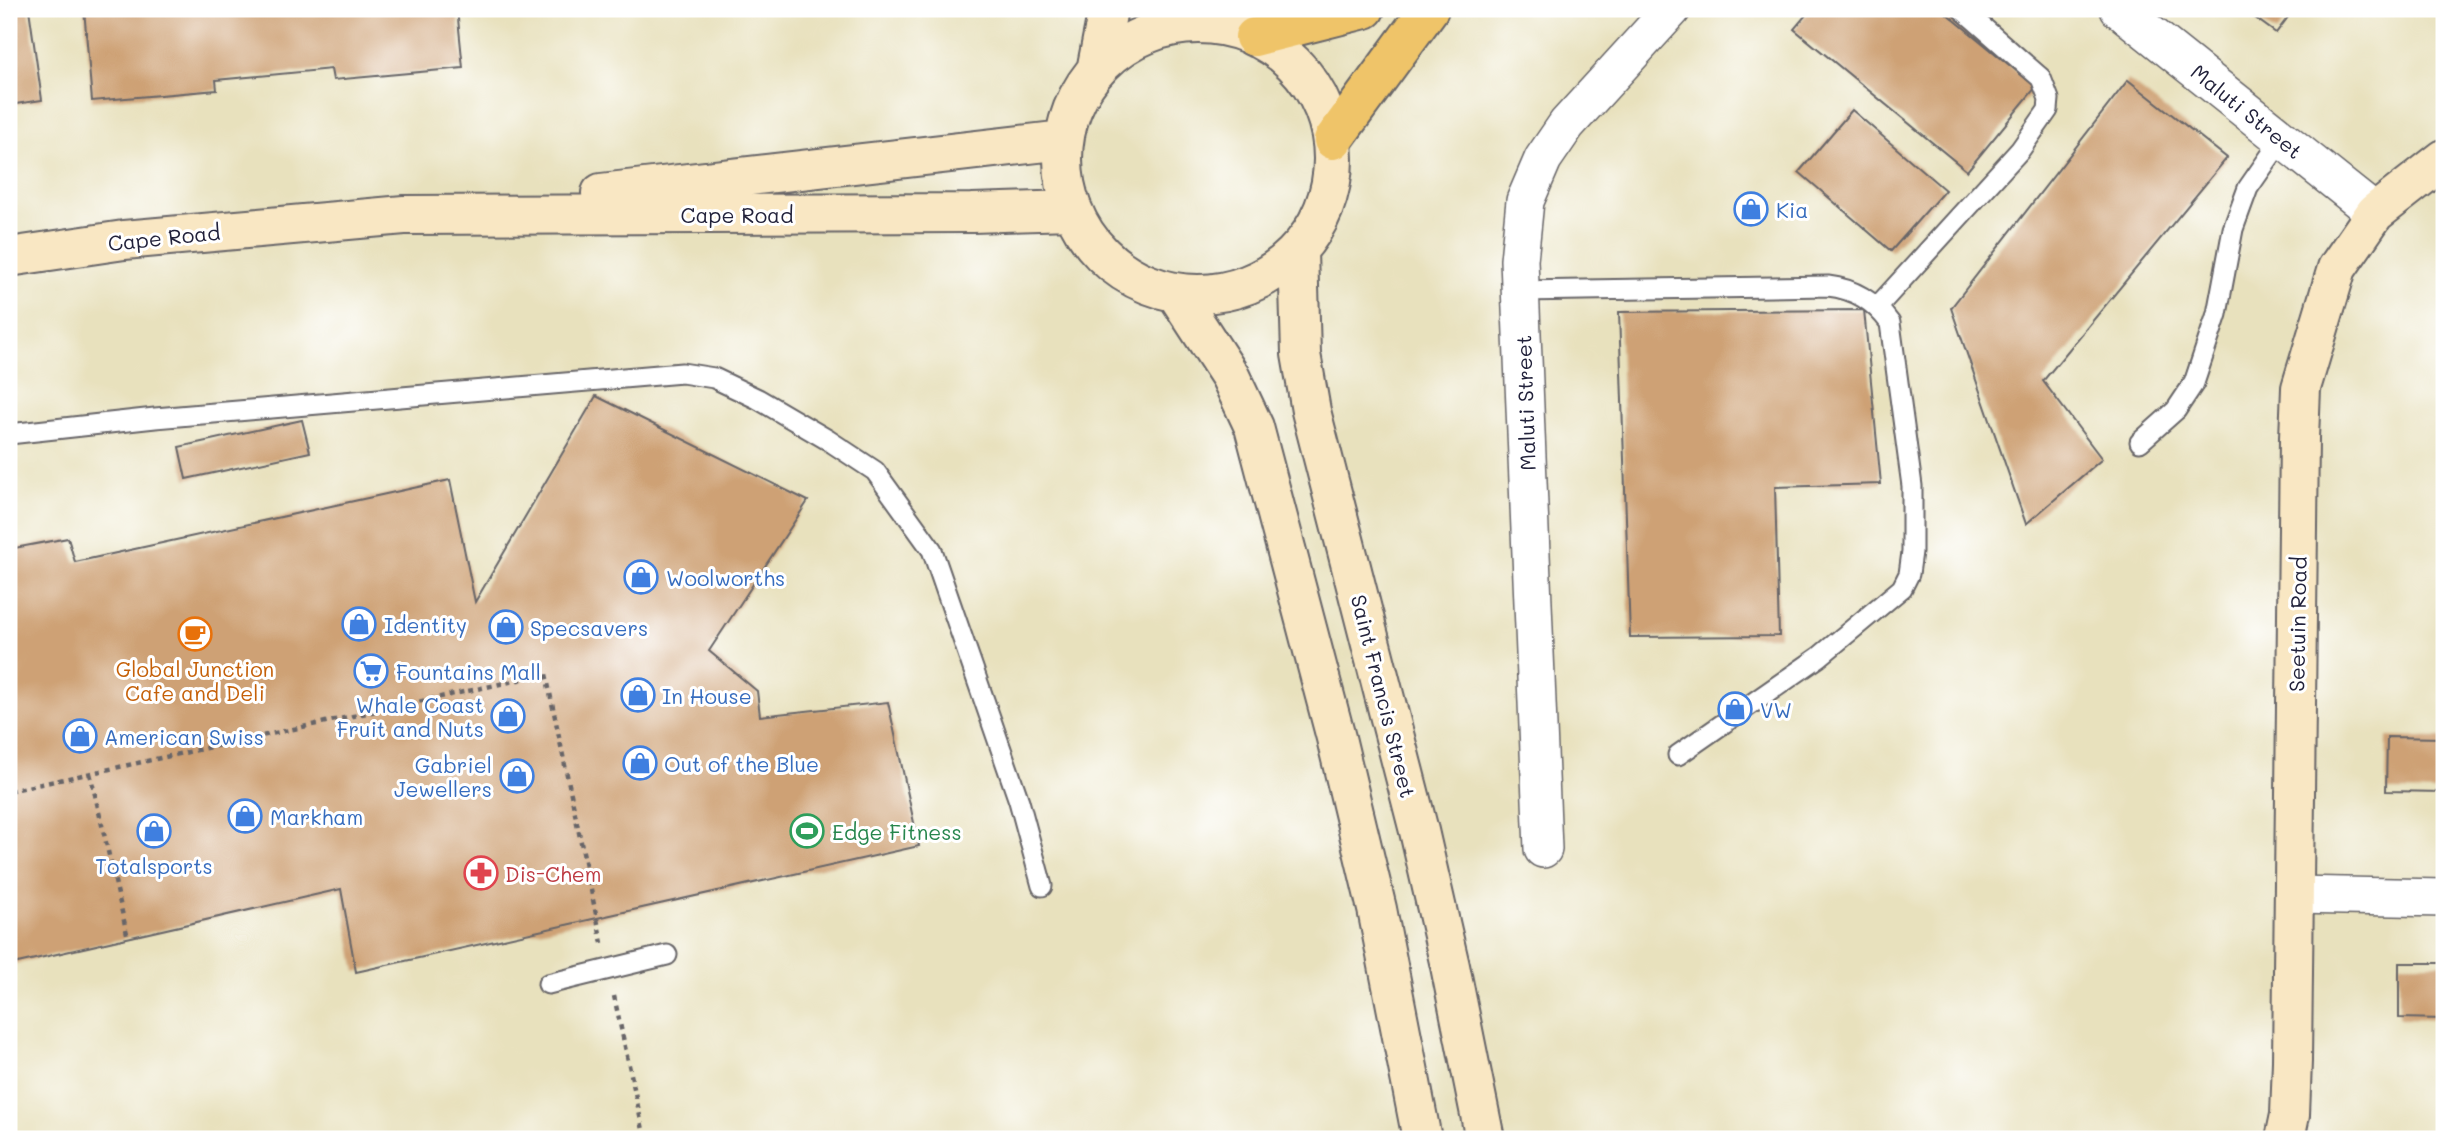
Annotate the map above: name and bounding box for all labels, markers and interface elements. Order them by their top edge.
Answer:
street label: Maluti Street [2186,58,2308,164]
shop icon: Kia [1732,190,1770,228]
place label: Kia [1776,196,1808,223]
street label: Cape Road [680,201,794,228]
street label: Cape Road [106,218,222,256]
street label: Maluti Street [1509,335,1541,471]
street label: Seetuin Road [2282,556,2312,692]
shop icon: Woolworths [622,558,660,596]
place label: Woolworths [666,564,785,591]
street label: Saint Francis Street [1346,592,1422,800]
shop icon: Identity [340,605,378,643]
shop icon: Specsavers [487,608,525,646]
place label: Identity [384,611,467,638]
place label: Specsavers [530,614,648,641]
cafe icon: Global Junction Cafe and Deli [176,615,214,653]
supermarket icon: Fountains Mall [352,652,390,690]
place label: Global Junction Cafe and Deli [116,655,274,706]
place label: Fountains Mall [396,658,541,685]
shop icon: In House [619,676,657,714]
place label: In House [662,682,752,709]
shop icon: VW [1716,690,1754,728]
place label: Whale Coast Fruit and Nuts [337,691,484,742]
place label: VW [1760,696,1792,723]
shop icon: Whale Coast Fruit and Nuts [489,697,527,735]
shop icon: American Swiss [61,717,99,755]
place label: American Swiss [104,723,264,750]
shop icon: Out of the Blue [621,744,659,782]
place label: Out of the Blue [664,750,819,777]
place label: Gabriel Jewellers [394,751,492,802]
shop icon: Gabriel Jewellers [498,757,536,795]
shop icon: Markham [226,797,264,835]
place label: Markham [270,803,363,830]
shop icon: Totalsports [135,812,173,850]
sports icon: Edge Fitness [788,812,826,850]
place label: Edge Fitness [832,818,962,845]
place label: Totalsports [95,852,213,879]
pharmacy icon: Dis-Chem [462,854,500,892]
place label: Dis-Chem [505,860,602,887]

